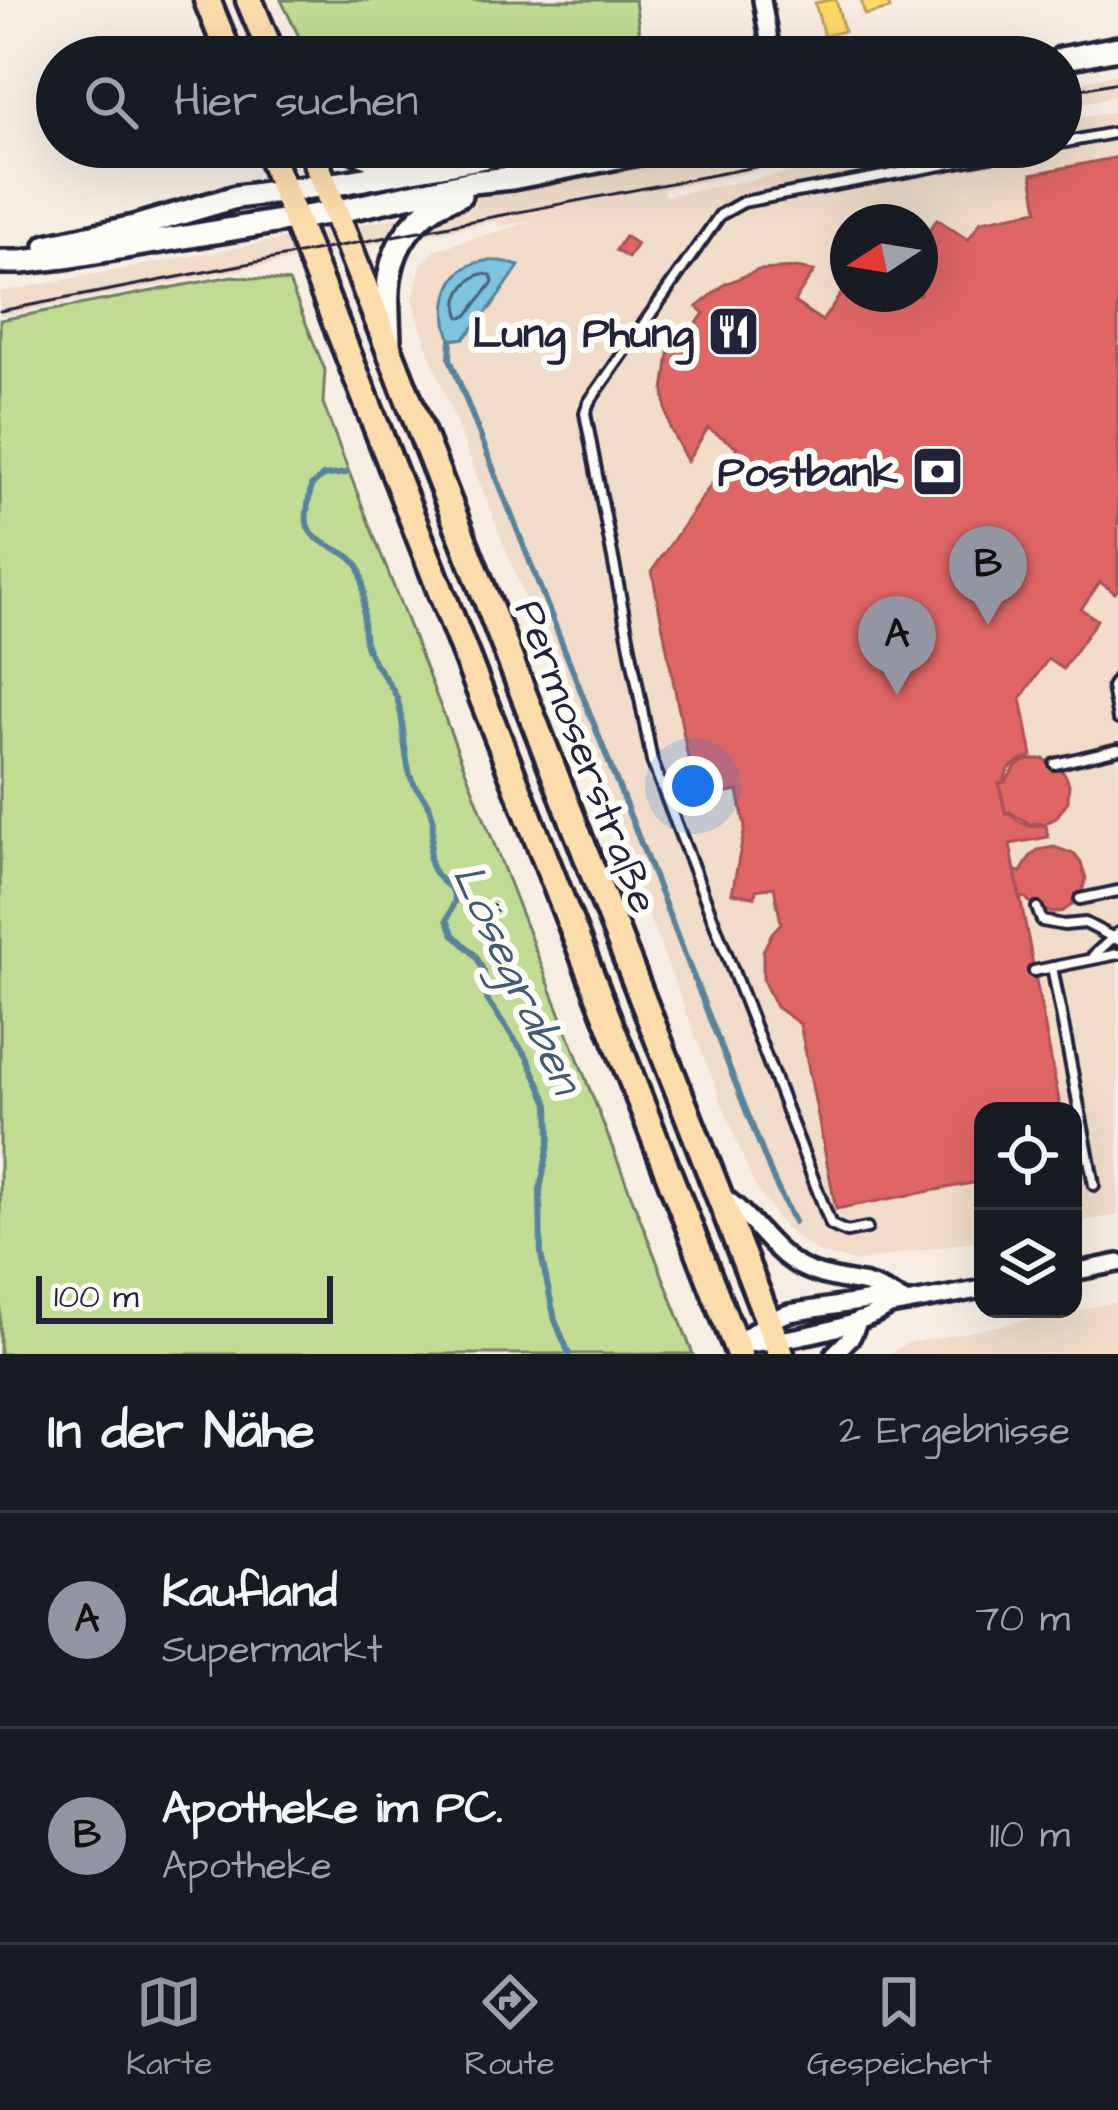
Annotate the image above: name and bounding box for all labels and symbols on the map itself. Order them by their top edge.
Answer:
north arrow [830,204,938,312]
restaurant icon: Lung Phung [705,304,761,360]
place label: Lung Phung [473,306,694,365]
bank icon: Postbank [909,443,965,499]
place label: Postbank [718,445,898,503]
pin: B [949,526,1027,625]
street label: Permoserstraße [499,592,672,922]
pin: A [858,596,936,695]
your location [663,756,723,816]
water label: Lösegraben [435,854,598,1108]
scale bar [36,1270,333,1323]

